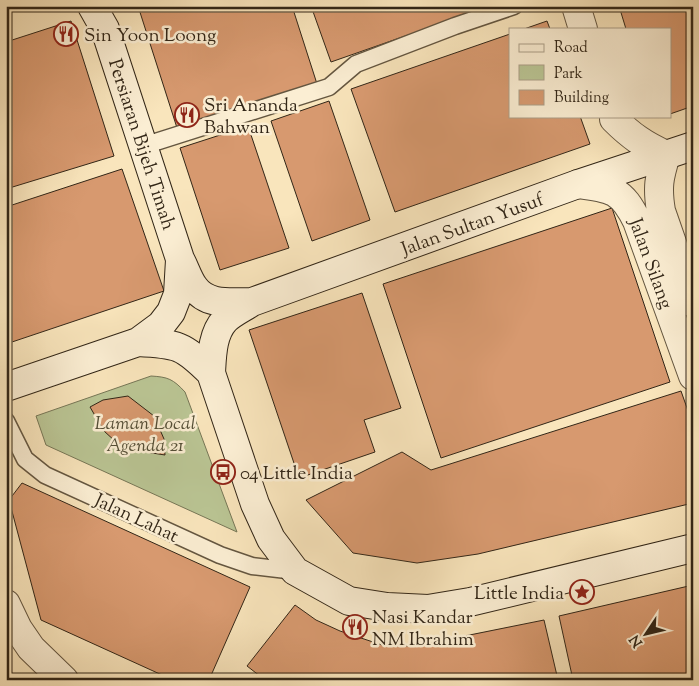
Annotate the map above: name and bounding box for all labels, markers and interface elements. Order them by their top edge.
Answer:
restaurant icon: Sin Yoon Loong [53,21,79,47]
place label: Sin Yoon Loong [84,23,216,50]
legend [509,28,672,118]
text: Road [554,38,588,59]
street label: Persiaran Bijeh Timah [100,56,181,234]
text: Park [554,64,583,85]
text: Building [554,88,609,109]
place label: Sri Ananda Bahwan [204,93,298,142]
restaurant icon: Sri Ananda Bahwan [174,102,200,128]
street label: Jalan Sultan Yusuf [397,187,549,264]
street label: Jalan Silang [620,214,679,313]
park label: Laman Local Agenda 21 [94,411,196,460]
bus stop icon: 04 Little India [210,459,236,485]
place label: 04 Little India [240,461,353,488]
street label: Jalan Lahat [89,488,183,551]
place icon: Little India [569,579,595,605]
place label: Little India [474,581,564,608]
place label: Nasi Kandar NM Ibrahim [372,605,474,654]
north arrow [622,608,672,658]
restaurant icon: Nasi Kandar NM Ibrahim [342,614,368,640]
text: N [626,630,648,651]

